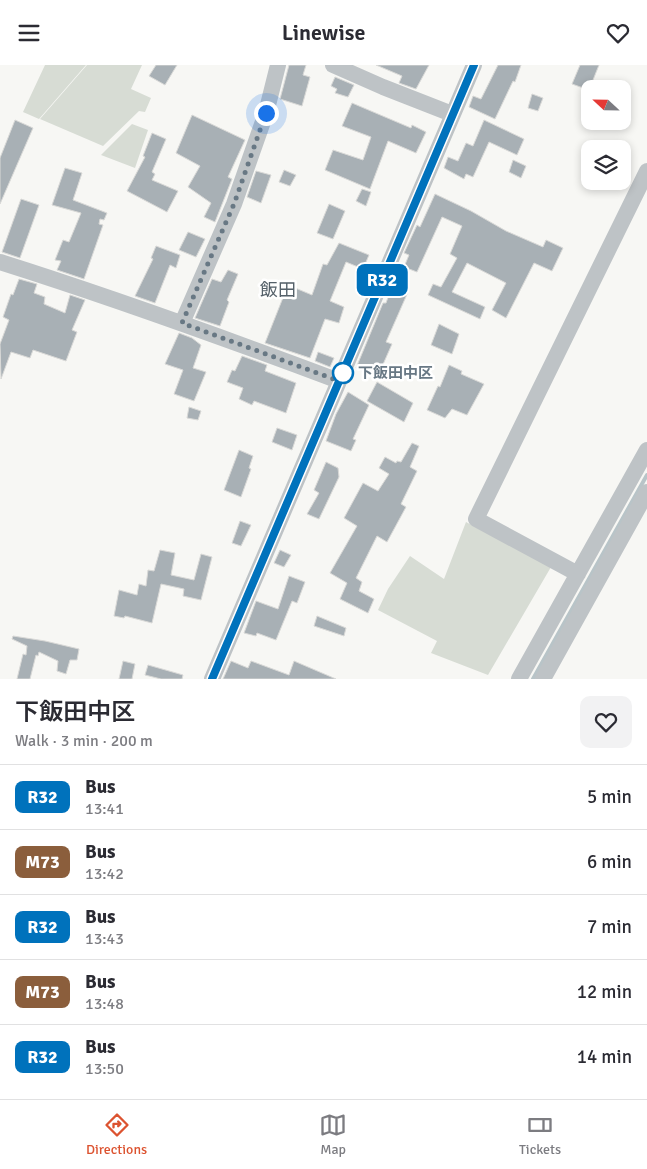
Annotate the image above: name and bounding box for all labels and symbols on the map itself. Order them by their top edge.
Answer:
north arrow [581,80,631,130]
your location [254,101,279,126]
line badge: R32 [353,264,411,296]
district label: 飯田 [260,279,296,301]
marker: 下飯田中区 [332,362,354,384]
place label: 下飯田中区 [358,364,433,382]

